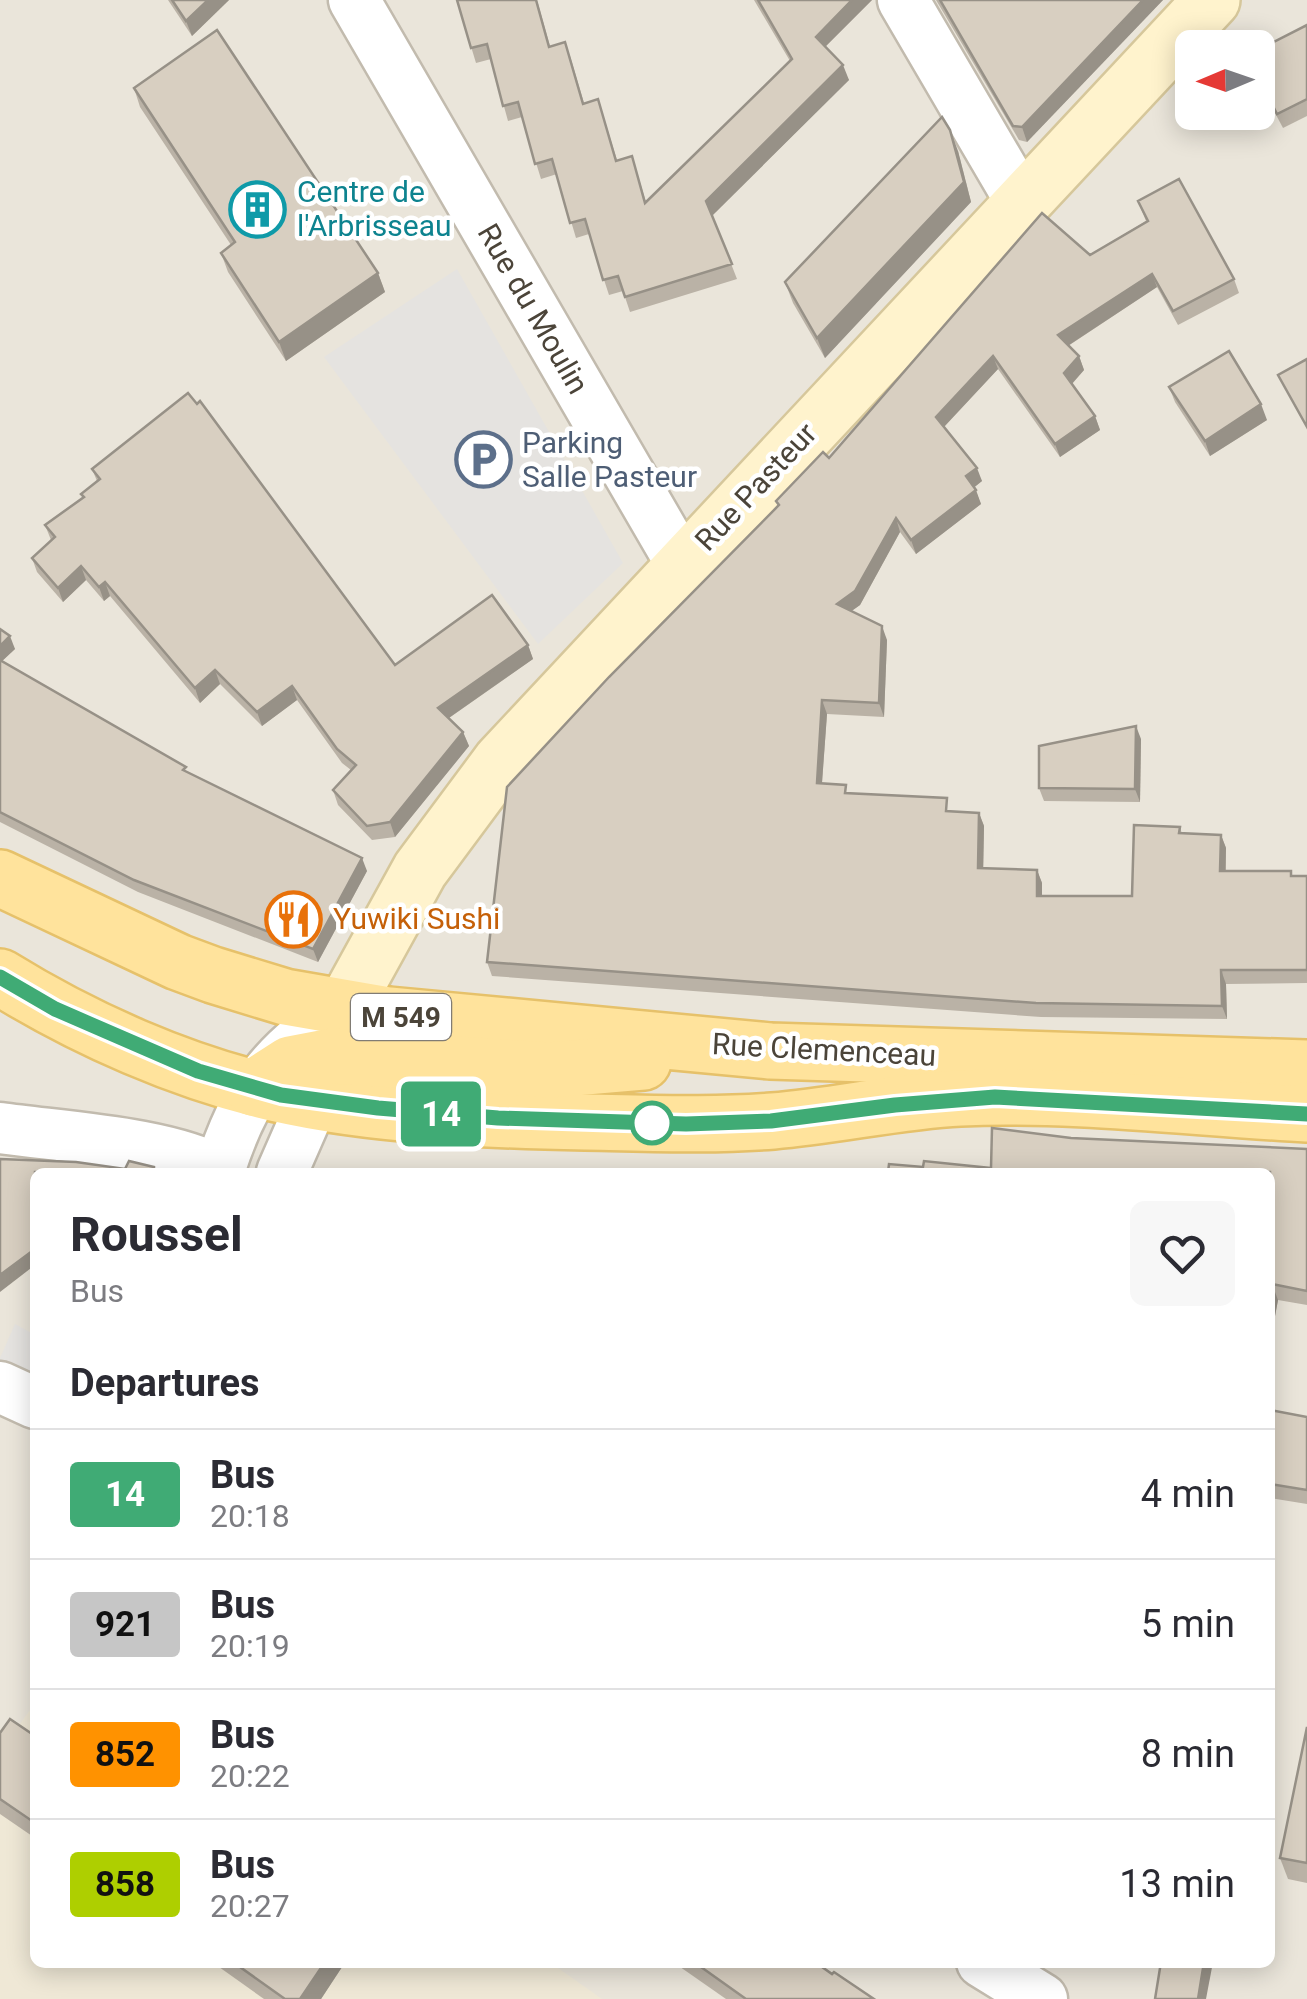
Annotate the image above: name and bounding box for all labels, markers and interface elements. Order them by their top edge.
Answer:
north arrow [1175,30,1275,130]
map controls [1175,30,1275,130]
place label: Centre de l'Arbrisseau [297,174,452,243]
building icon: Centre de l'Arbrisseau [228,179,288,239]
street label: Rue du Moulin [471,218,596,400]
street label: Rue Pasteur [688,416,823,558]
place label: Parking Salle Pasteur [522,425,697,494]
parking icon: Parking Salle Pasteur [453,430,513,490]
restaurant icon: Yuwiki Sushi [264,889,324,949]
place label: Yuwiki Sushi [333,901,500,936]
road number: M 549 [351,994,451,1040]
street label: Rue Clemenceau [711,1026,937,1073]
line badge: 14 [396,1082,486,1146]
text: 14 [421,1094,461,1135]
unlabelled marker [631,1102,673,1144]
button: heart [1130,1201,1235,1306]
text: Roussel [70,1206,243,1263]
text: Bus [70,1272,124,1310]
text: Departures [70,1361,260,1405]
text: Bus [210,1453,275,1497]
text: 4 min [1141,1472,1235,1516]
text: 14 [105,1474,145,1515]
text: 20:18 [210,1497,290,1535]
text: Bus [210,1583,275,1627]
text: 5 min [1141,1602,1235,1646]
text: 921 [95,1604,155,1645]
text: 20:19 [210,1627,290,1665]
text: Bus [210,1713,275,1757]
text: 8 min [1141,1732,1235,1776]
text: 852 [95,1734,155,1775]
text: 20:22 [210,1757,290,1795]
text: Bus [210,1843,275,1887]
text: 13 min [1119,1862,1235,1906]
text: 858 [95,1864,155,1905]
text: 20:27 [210,1887,290,1925]

